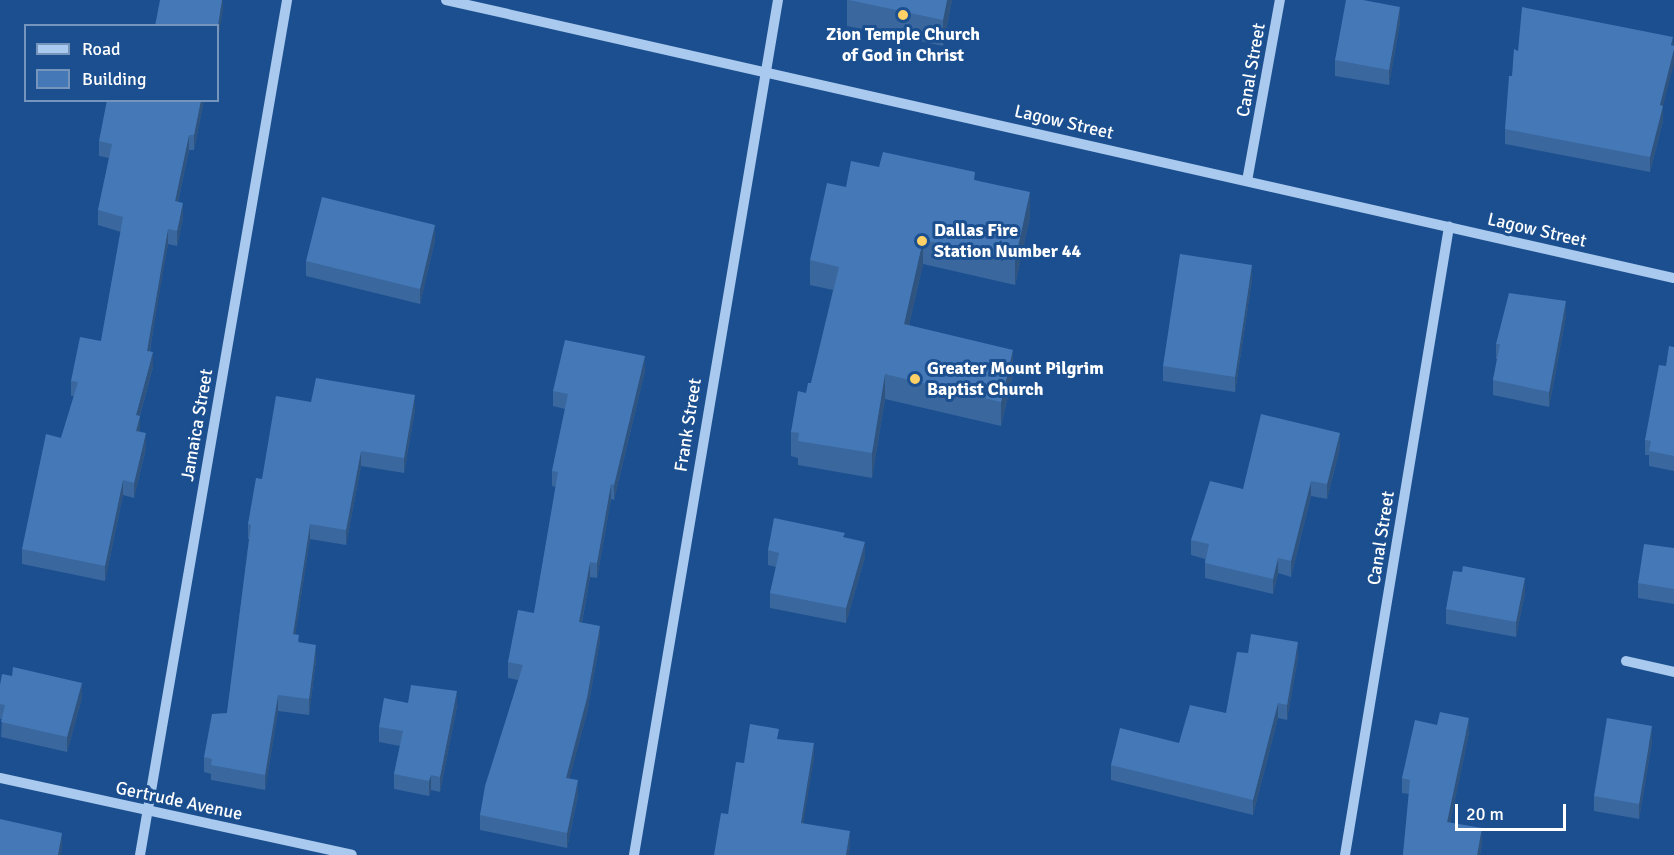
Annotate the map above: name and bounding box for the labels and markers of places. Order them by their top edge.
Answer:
marker: Zion Temple Church of God in Christ [896,8,910,22]
place label: Zion Temple Church of God in Christ [826,24,980,66]
place label: Dallas Fire Station Number 44 [934,220,1081,262]
marker: Dallas Fire Station Number 44 [915,234,929,248]
place label: Greater Mount Pilgrim Baptist Church [927,358,1104,400]
marker: Greater Mount Pilgrim Baptist Church [908,372,922,386]

